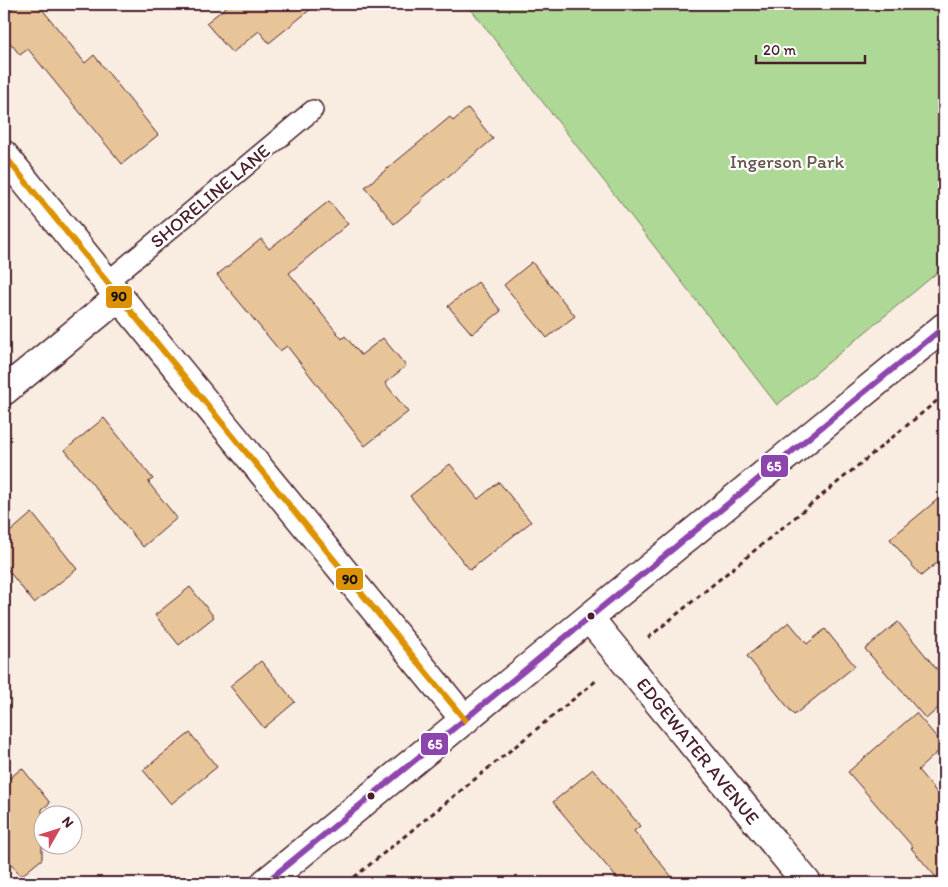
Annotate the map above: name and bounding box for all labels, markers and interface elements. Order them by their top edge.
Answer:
scale bar [756,32,864,64]
text: 20 m [763,41,797,59]
street label: SHORELINE LANE [145,139,275,253]
park label: Ingerson Park [730,150,845,173]
line badge: 90 [105,285,133,309]
text: 90 [111,288,127,305]
line badge: 65 [760,454,789,478]
text: 65 [767,458,782,475]
line badge: 90 [335,567,364,591]
text: 90 [342,571,358,588]
unlabelled marker [586,611,596,621]
street label: EDGEWATER AVENUE [632,673,765,829]
line badge: 65 [420,732,449,756]
text: 65 [428,736,443,753]
unlabelled marker [366,791,376,801]
north arrow [32,804,82,854]
text: N [58,813,77,831]

